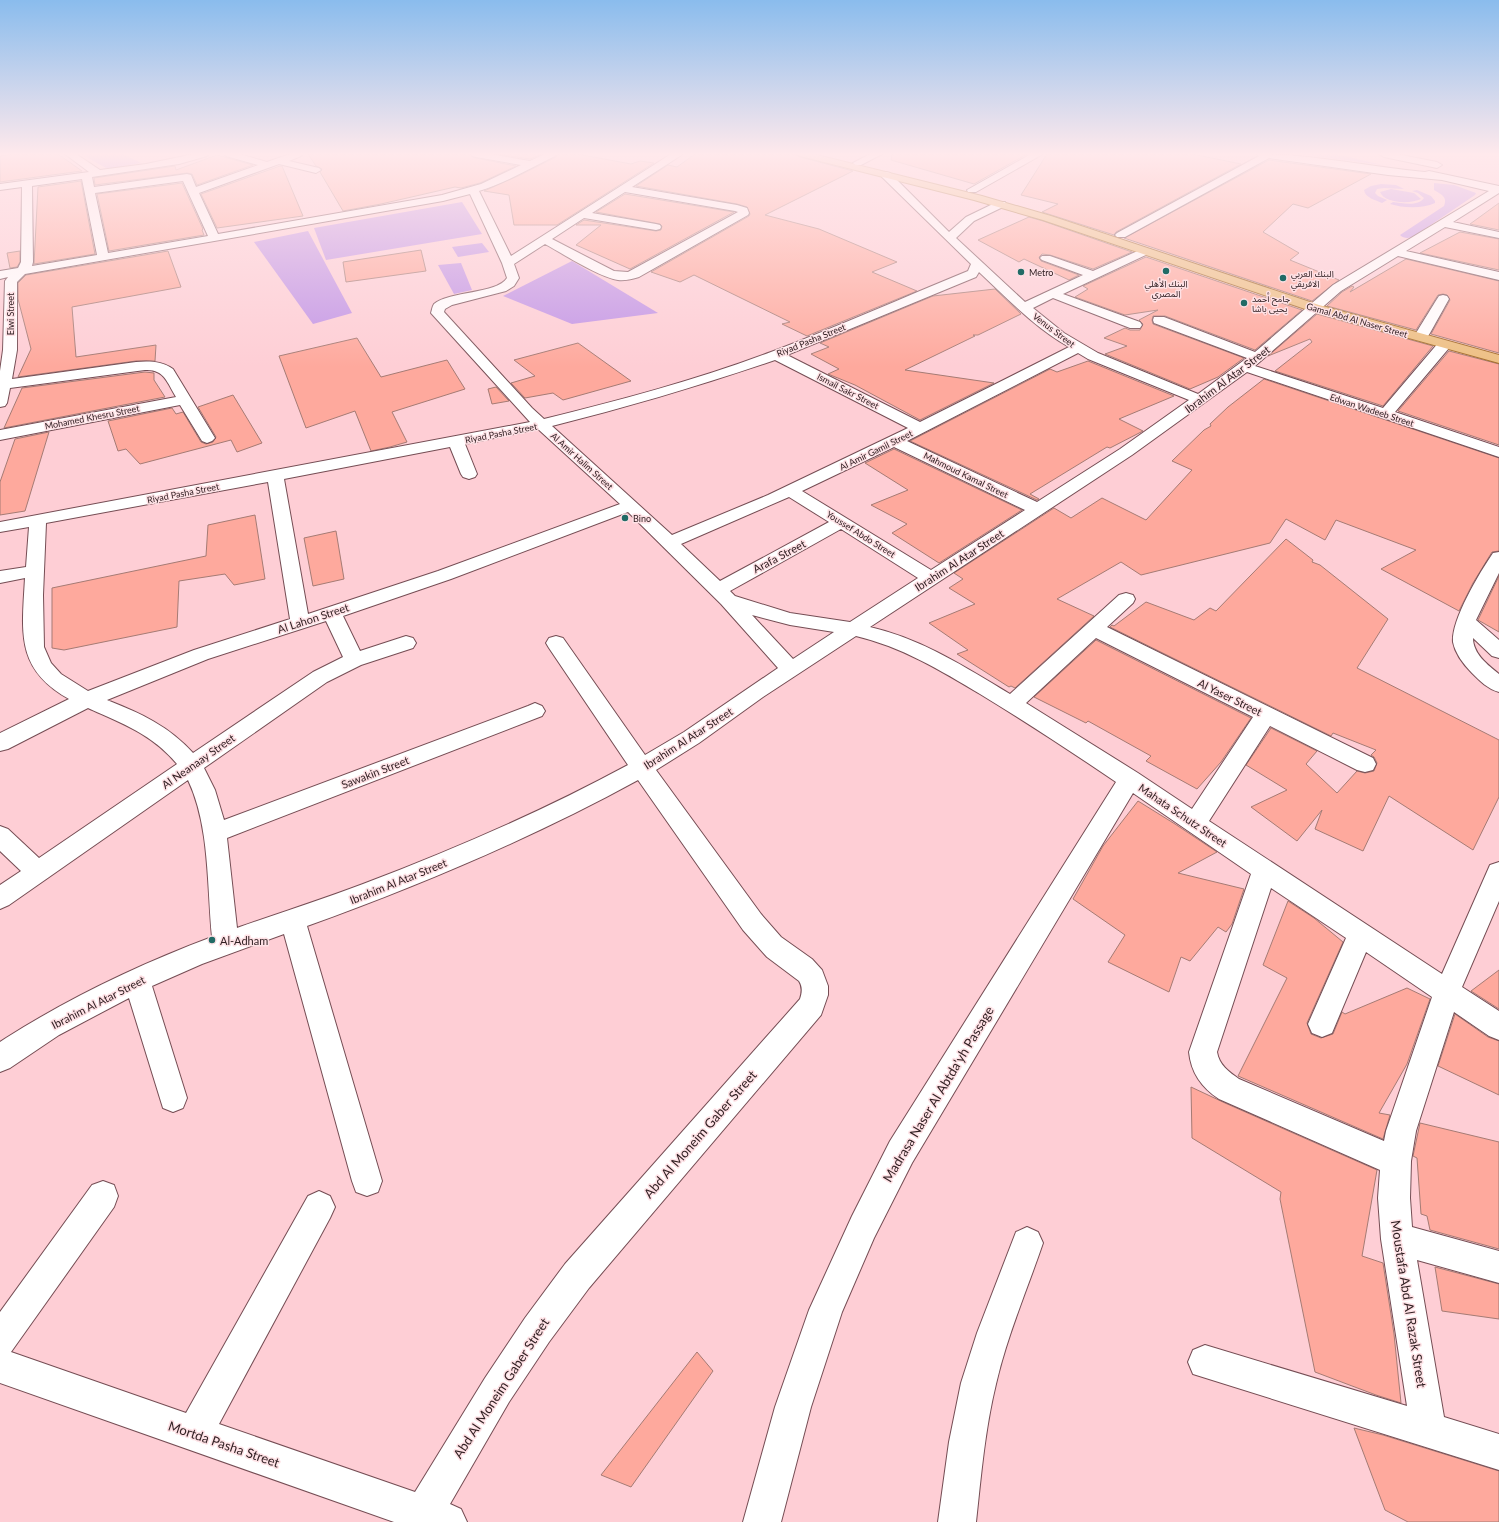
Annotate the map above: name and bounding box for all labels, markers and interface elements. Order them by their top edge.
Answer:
marker: البنك الأهلي المصري [1161,266,1171,276]
marker: Metro [1016,267,1026,277]
place label: Metro [1029,267,1053,278]
place label: البنك العربي الافريقي [1291,268,1334,291]
marker: البنك العربي الافريقي [1278,273,1288,283]
place label: البنك الأهلي المصري [1144,278,1188,301]
street label: Elwi Street [5,292,16,335]
place label: جامح أحمد يحيى باشا [1252,292,1290,314]
marker: جامح أحمد يحيى باشا [1239,298,1249,308]
street label: Gamal Abd Al Naser Street [1305,300,1410,340]
street label: Venus Street [1031,311,1078,350]
street label: Riyad Pasha Street [775,321,848,359]
street label: Ibrahim Al Atar Street [1182,343,1272,415]
street label: Ismail Sakr Street [815,371,881,412]
street label: Edwan Wadeeb Street [1329,391,1416,429]
street label: Mohamed Khesru Street [44,402,141,432]
street label: Riyad Pasha Street [464,420,539,445]
street label: Al Amir Gamil Street [838,427,915,472]
street label: Al Amir Halim Street [549,430,616,492]
street label: Mahmoud Kamal Street [922,450,1011,501]
street label: Riyad Pasha Street [146,480,221,505]
street label: Youssef Abdo Street [824,508,898,560]
marker: Bino [620,513,630,523]
place label: Bino [633,513,651,524]
street label: Ibrahim Al Atar Street [912,526,1006,594]
street label: Arafa Street [750,537,808,575]
street label: Al Lahon Street [276,600,350,636]
street label: Al Yaser Street [1196,676,1264,718]
street label: Ibrahim Al Atar Street [641,704,735,772]
street label: Al Neanaay Street [159,731,237,791]
street label: Sawakin Street [339,753,411,791]
street label: Mahata Schutz Street [1136,781,1230,849]
street label: Ibrahim Al Atar Street [348,856,448,906]
place label: Al-Adham [220,934,268,947]
marker: Al-Adham [207,935,217,945]
street label: Ibrahim Al Atar Street [49,973,147,1031]
street label: Madrasa Naser Al Abtda'yh Passage [879,1003,997,1185]
street label: Abd Al Moneim Gaber Street [640,1067,760,1201]
street label: Moustafa Abd Al Razak Street [1388,1219,1430,1389]
street label: Abd Al Moneim Gaber Street [450,1315,553,1461]
street label: Mortda Pasha Street [166,1417,282,1471]

